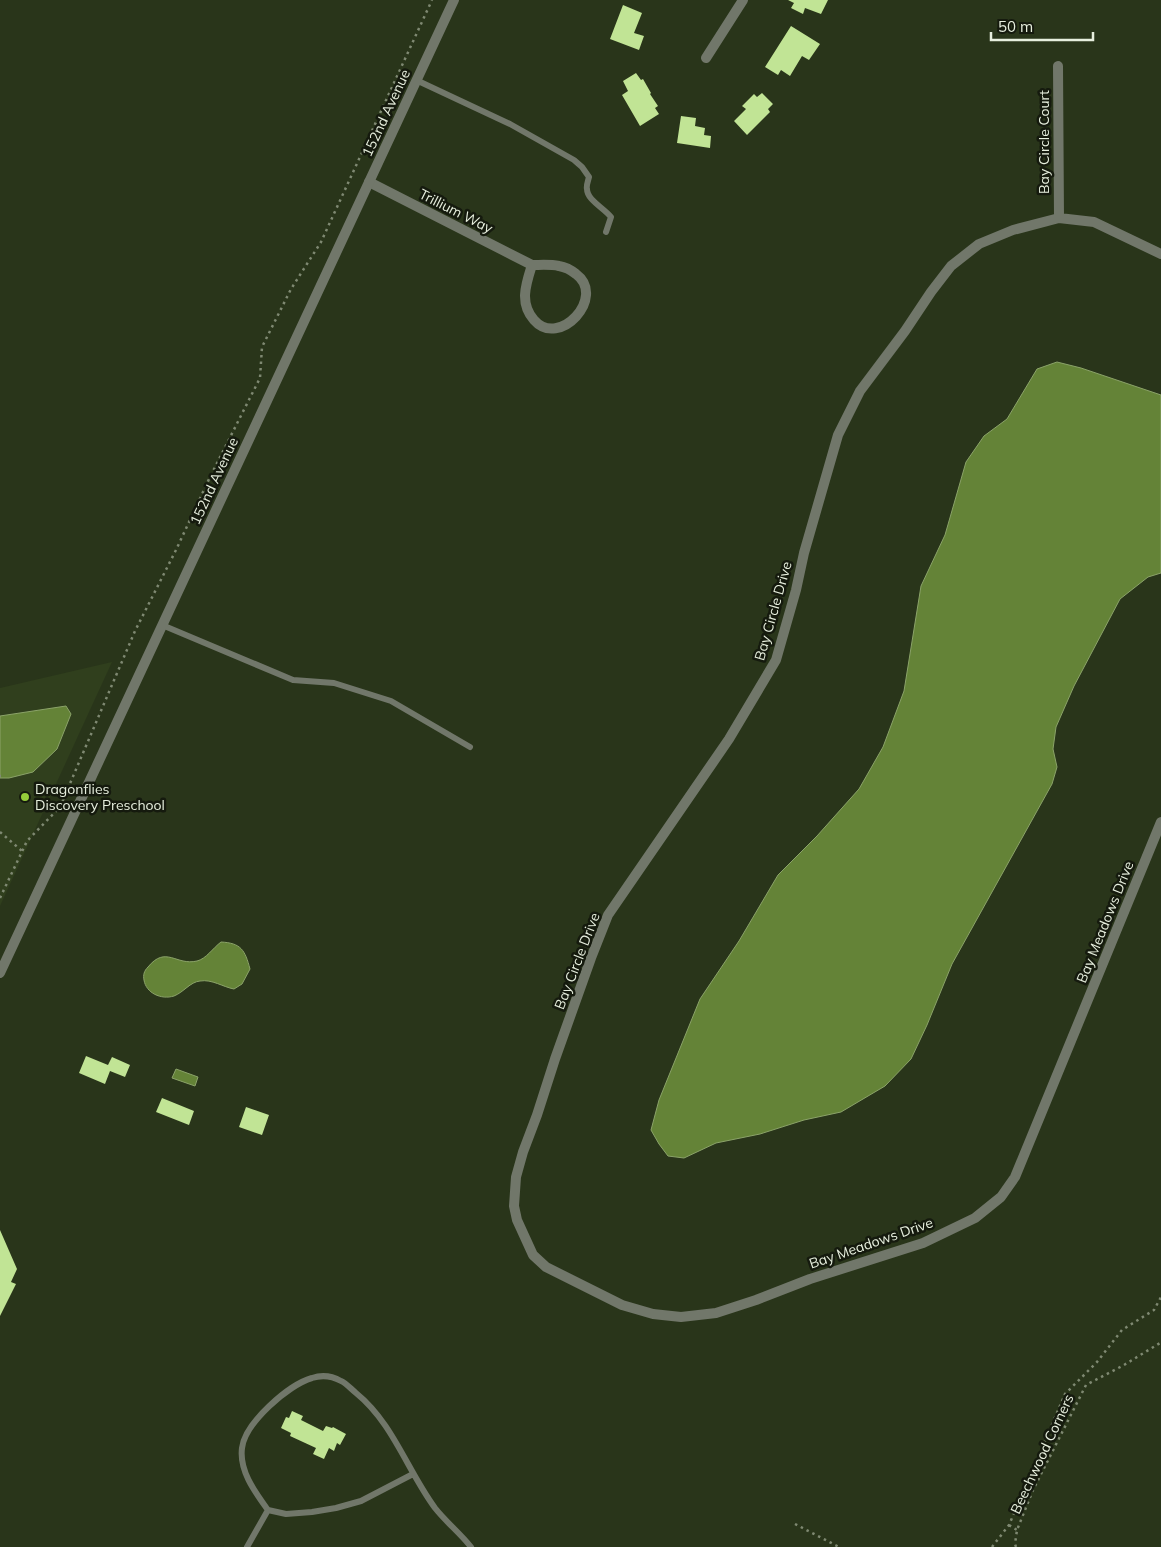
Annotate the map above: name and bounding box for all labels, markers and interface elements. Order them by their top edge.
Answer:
scale bar [991,10,1094,42]
text: 50 m [998,17,1033,36]
street label: 152nd Avenue [358,66,414,160]
street label: Bay Circle Court [1035,90,1053,194]
street label: Trillium Way [416,185,496,238]
street label: 152nd Avenue [186,434,242,528]
street label: Bay Circle Drive [750,559,796,663]
place label: Dragonflies Discovery Preschool [35,780,165,814]
marker: Dragonflies Discovery Preschool [19,791,31,803]
street label: Bay Meadows Drive [1072,858,1138,986]
street label: Bay Circle Drive [550,910,604,1012]
street label: Bay Meadows Drive [807,1213,935,1273]
street label: Beechwood Corners [1006,1391,1078,1517]

